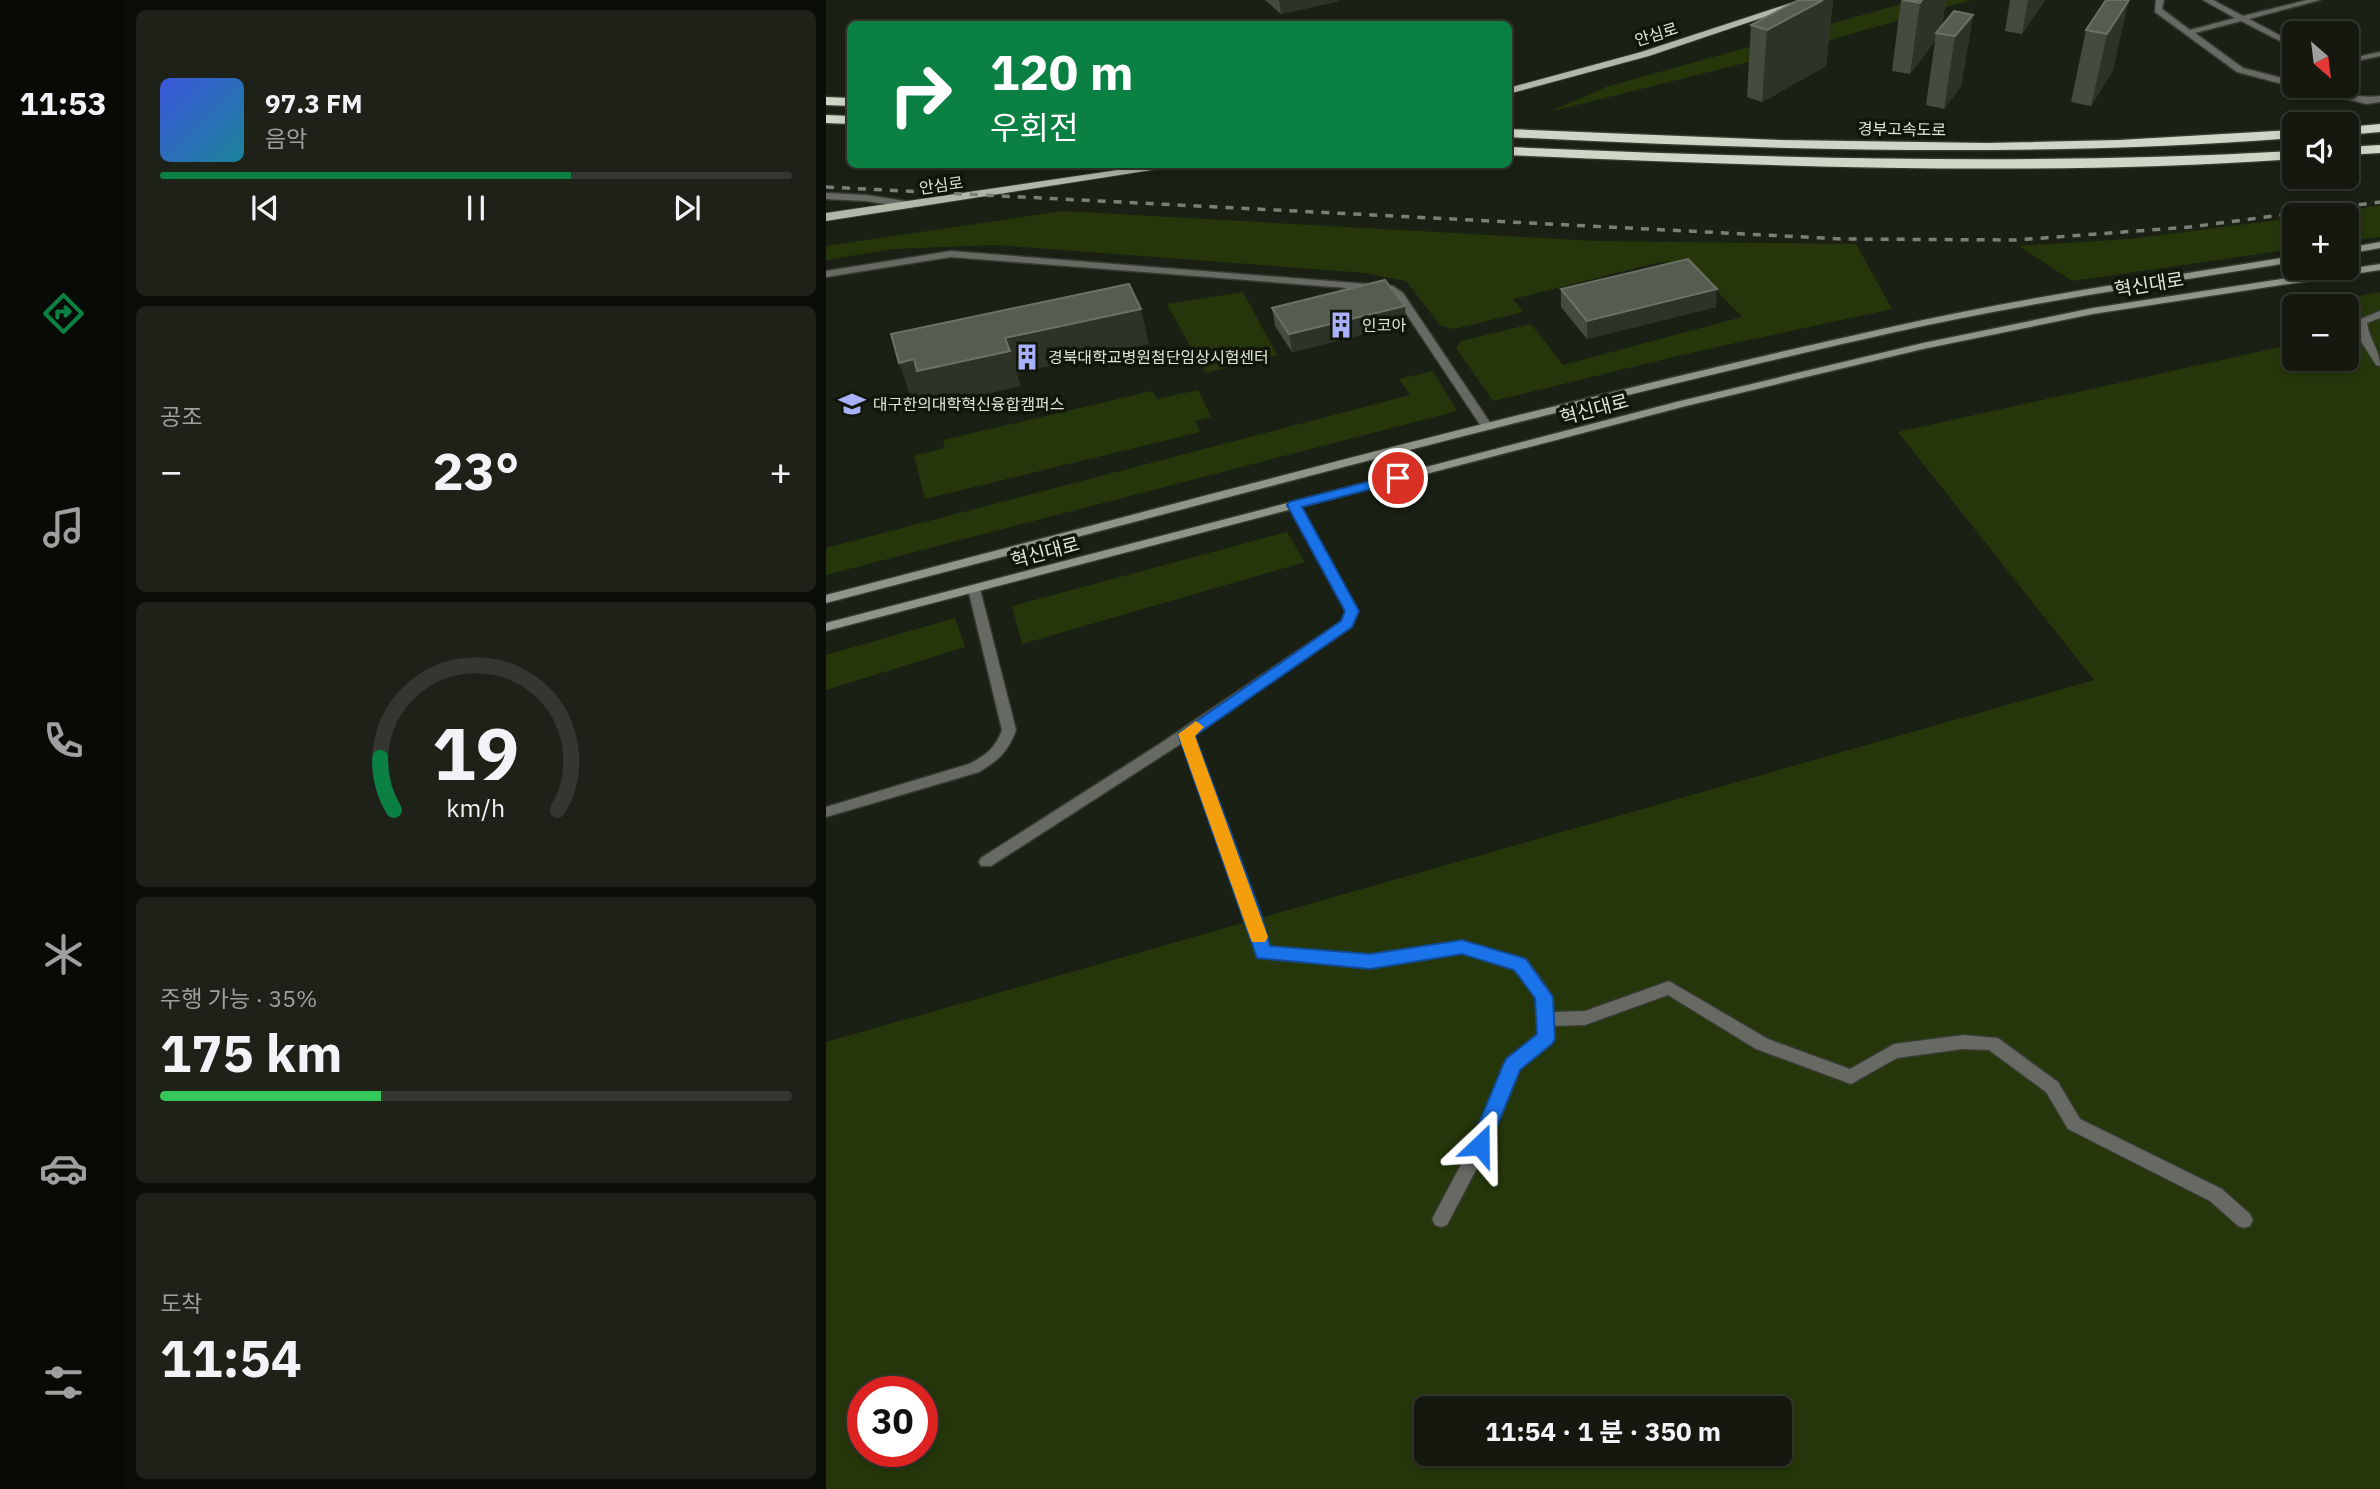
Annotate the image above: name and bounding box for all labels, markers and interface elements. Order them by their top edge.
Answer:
street label: 안심로 [1632,18,1680,50]
north arrow [2282,21,2359,98]
map controls [2282,21,2359,371]
text: 120 m [990,40,1134,103]
icon: right [875,49,966,140]
text: 11:53 [19,82,107,124]
text: 97.3 FM [265,86,363,120]
text: 우회전 [990,106,1078,148]
button: sound [2282,112,2359,189]
street label: 경부고속도로 [1858,118,1947,140]
text: 음악 [265,123,307,153]
street label: 안심로 [918,172,965,198]
icon: previous [246,189,284,227]
icon: pause [457,189,495,227]
icon: next [668,189,706,227]
button: + [2282,203,2359,280]
street label: 혁신대로 [2113,267,2185,301]
icon: directions [39,289,88,338]
button: − [2282,294,2359,371]
building icon: 인코아 [1326,310,1356,340]
place label: 인코아 [1362,315,1406,335]
building icon: 경북대학교병원첨단임상시험센터 [1012,342,1042,372]
place label: 경북대학교병원첨단임상시험센터 [1048,347,1269,367]
street label: 혁신대로 [1557,388,1631,430]
school or university icon: 대구한의대학혁신융합캠퍼스 [837,389,867,419]
place label: 대구한의대학혁신융합캠퍼스 [873,394,1064,414]
text: 공조 [160,401,202,431]
text: 23° [433,437,519,504]
text: − [160,446,183,495]
text: + [769,446,792,495]
pin [1368,448,1428,508]
icon: arrive [1379,459,1417,497]
icon: music [39,503,88,552]
street label: 혁신대로 [1008,531,1082,573]
text: 19 [432,706,520,801]
icon: phone [39,716,88,765]
text: km/h [447,791,505,824]
icon: climate [39,930,88,979]
text: 주행 가능 · 35% [160,983,317,1013]
text: 175 km [160,1019,342,1086]
position arrow [1443,1108,1517,1182]
icon: car [39,1144,88,1193]
text: 도착 [160,1288,202,1318]
text: 11:54 [160,1324,302,1391]
icon: filters [39,1358,88,1407]
speed limit sign: 30 [847,1376,938,1467]
text: 11:54 · 1 분 · 350 m [1485,1414,1721,1448]

